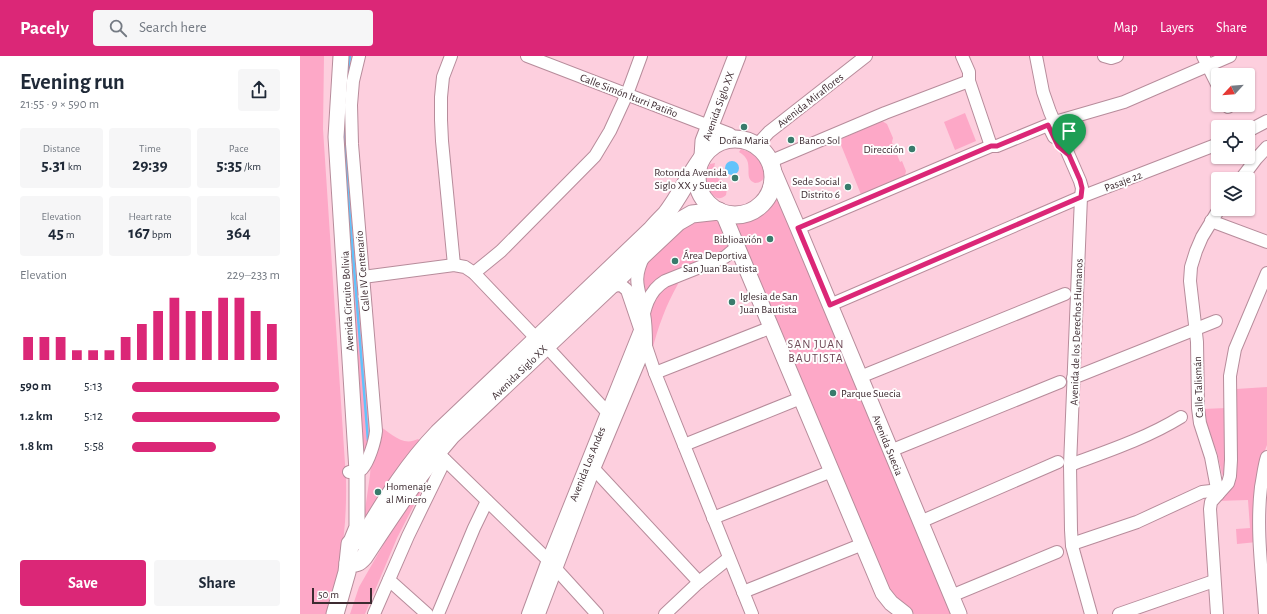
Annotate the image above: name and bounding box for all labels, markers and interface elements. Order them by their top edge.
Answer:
search box [93,10,373,46]
icon: search [107,17,129,39]
text: Pacely [20,19,69,38]
text: Search here [139,20,207,35]
text: Map [1113,21,1138,35]
text: Layers [1160,21,1194,35]
text: Share [1216,21,1247,35]
north arrow [1211,68,1255,112]
map controls [1211,68,1255,216]
button: share [238,69,280,111]
street label: Avenida Siglo XX [701,70,736,142]
text: Evening run [20,71,125,93]
street label: Avenida Miraflores [775,71,845,130]
street label: Calle Simón Iturri Patiño [578,72,679,119]
text: 21:55 · 9 × 590 m [20,98,99,111]
pin [1052,114,1086,155]
icon: arrive [1058,120,1080,142]
button: locate [1211,120,1255,164]
marker: Doña Maria [739,122,749,132]
place label: Doña Maria [719,135,769,146]
marker: Banco Sol [786,135,796,145]
place label: Banco Sol [799,135,840,146]
text: Distance [43,143,80,154]
text: Time [139,143,161,154]
text: Pace [229,143,249,154]
place label: Dirección [864,144,904,155]
marker: Dirección [907,144,917,154]
text: 5.31 [41,156,66,173]
text: 29:39 [132,156,168,173]
text: 5:35 [216,156,242,173]
text: km [66,161,81,172]
text: /km [242,161,261,172]
place label: Rotonda Avenida Siglo XX y Suecia [654,167,727,191]
street label: Pasaje 22 [1103,169,1144,194]
button: layers [1211,172,1255,216]
marker: Rotonda Avenida Siglo XX y Suecia [730,173,740,183]
place label: Sede Social Distrito 6 [792,176,840,200]
marker: Sede Social Distrito 6 [843,182,853,192]
text: Elevation [41,211,81,222]
text: Heart rate [128,211,172,222]
text: kcal [230,211,247,222]
text: 45 [48,224,64,241]
text: 167 [128,224,150,241]
text: 364 [227,224,251,241]
text: m [64,229,75,240]
text: bpm [150,229,172,240]
street label: Calle IV Centenario [353,230,372,312]
place label: Biblioavión [714,234,762,245]
marker: Biblioavión [765,234,775,244]
place label: Área Deportiva San Juan Bautista [683,249,757,274]
street label: Avenida Circuito Bolivia [339,250,356,352]
marker: Área Deportiva San Juan Bautista [670,256,680,266]
street label: Avenida de los Derechos Humanos [1068,258,1085,406]
text: Elevation [20,269,67,282]
text: 229–233 m [227,269,280,282]
place label: Iglesia de San Juan Bautista [740,291,798,315]
marker: Iglesia de San Juan Bautista [727,297,737,307]
district label: SAN JUAN BAUTISTA [788,338,844,364]
street label: Avenida Siglo XX [489,343,550,402]
street label: Calle Talismán [1192,356,1205,418]
text: 590 m [20,380,51,393]
text: 5:13 [84,380,102,393]
marker: Parque Suecia [828,388,838,398]
place label: Parque Suecia [841,388,901,399]
text: 1.2 km [20,410,53,423]
text: 5:12 [84,410,103,423]
street label: Avenida Suecia [870,413,905,477]
street label: Avenida Los Andes [568,425,607,503]
text: 1.8 km [20,440,53,453]
text: 5:58 [84,440,104,453]
place label: Homenaje al Minero [386,481,431,505]
marker: Homenaje al Minero [373,487,383,497]
button: Save [20,560,146,606]
button: Share [154,560,280,606]
scale bar [312,586,372,605]
text: 50 m [318,589,339,600]

